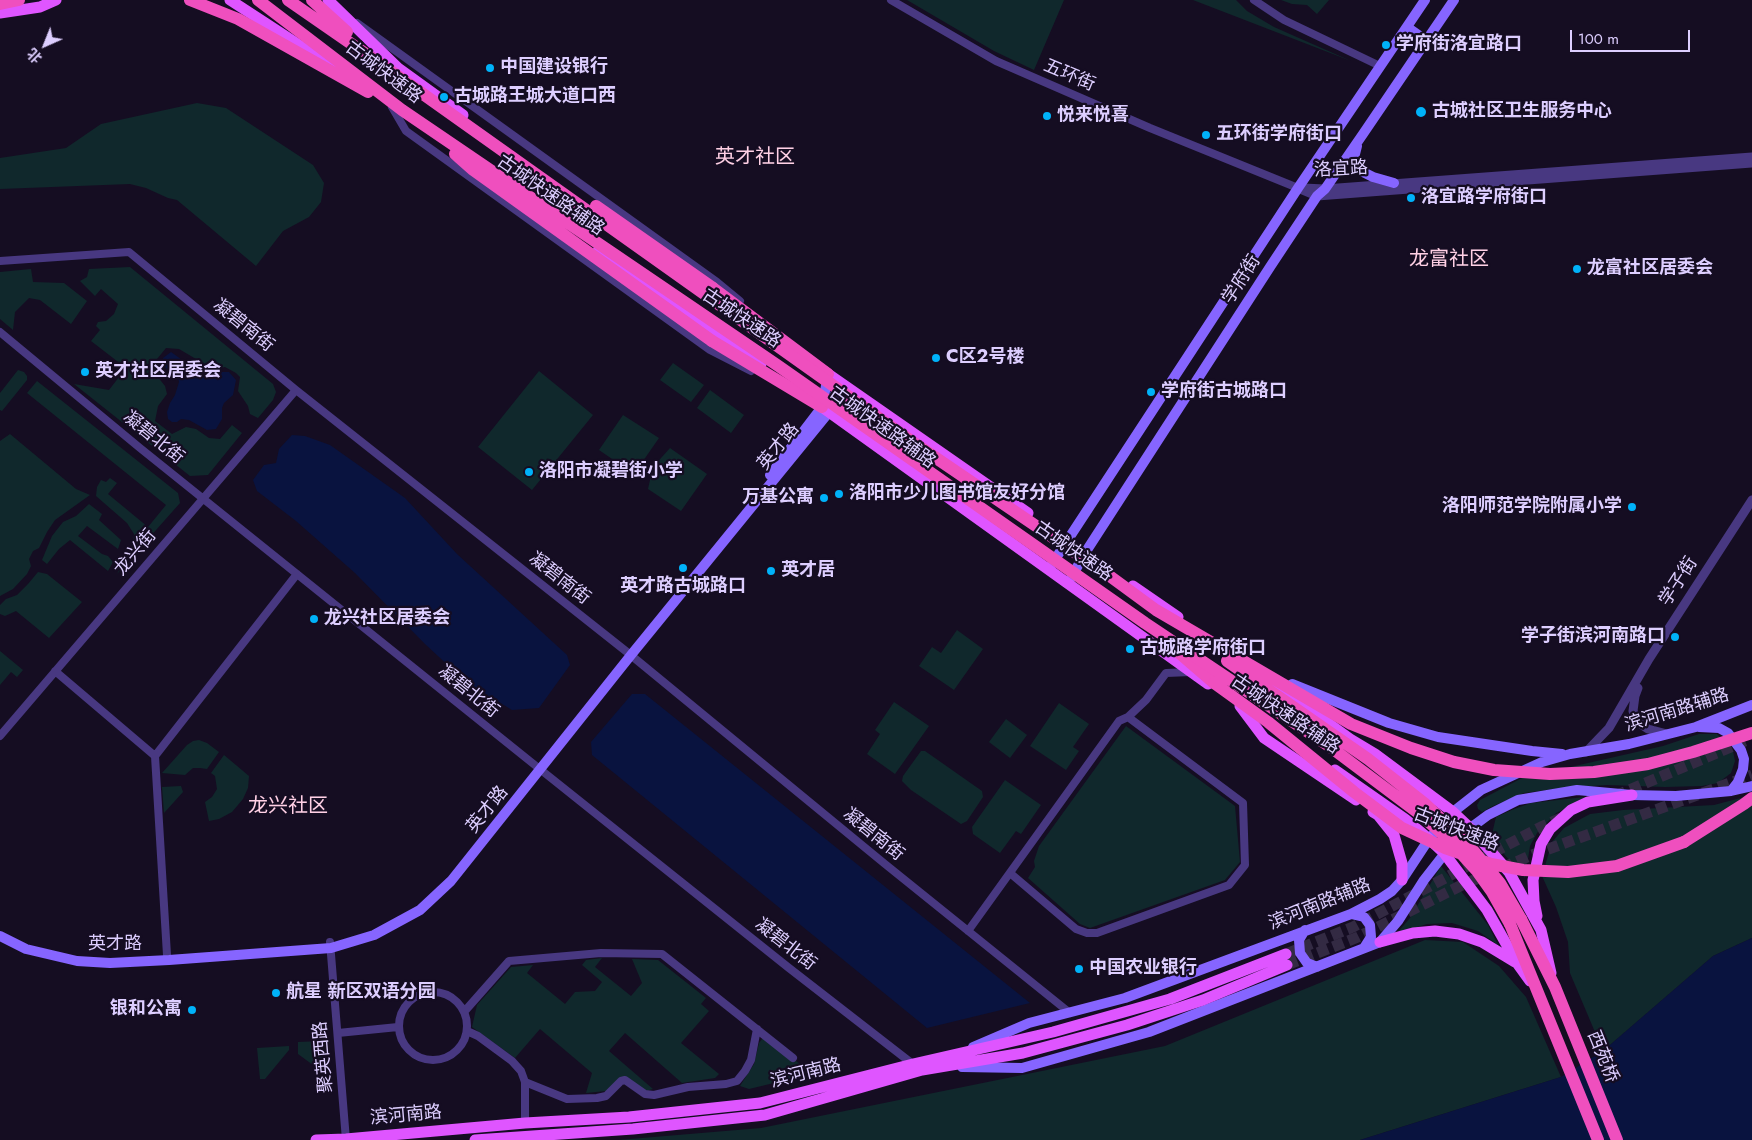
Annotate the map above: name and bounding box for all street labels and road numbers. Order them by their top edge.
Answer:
street label: 古城快速路 [341,37,425,109]
street label: 五环街 [1040,56,1098,96]
street label: 古城快速路辅路 [492,151,608,241]
street label: 洛宜路 [1313,158,1369,182]
street label: 学府街 [1218,251,1266,309]
street label: 古城快速路 [698,285,784,353]
street label: 凝碧南街 [208,295,278,357]
street label: 古城快速路辅路 [825,382,939,474]
street label: 凝碧北街 [118,407,188,469]
street label: 英才路 [754,419,804,475]
street label: 古城快速路 [1030,517,1116,587]
street label: 龙兴街 [110,525,162,581]
street label: 凝碧南街 [524,548,594,610]
street label: 学子街 [1655,553,1703,611]
street label: 凝碧北街 [433,661,503,723]
street label: 古城快速路辅路 [1227,671,1343,759]
street label: 滨河南路辅路 [1622,685,1732,737]
street label: 英才路 [463,782,513,838]
street label: 凝碧南街 [838,804,908,866]
street label: 古城快速路 [1410,804,1502,856]
street label: 滨河南路辅路 [1266,875,1374,935]
street label: 凝碧北街 [750,914,820,976]
street label: 英才路 [88,934,142,956]
street label: 聚英西路 [310,1020,338,1094]
street label: 西苑桥 [1582,1028,1622,1086]
street label: 滨河南路 [768,1055,844,1093]
street label: 滨河南路 [369,1102,443,1130]

